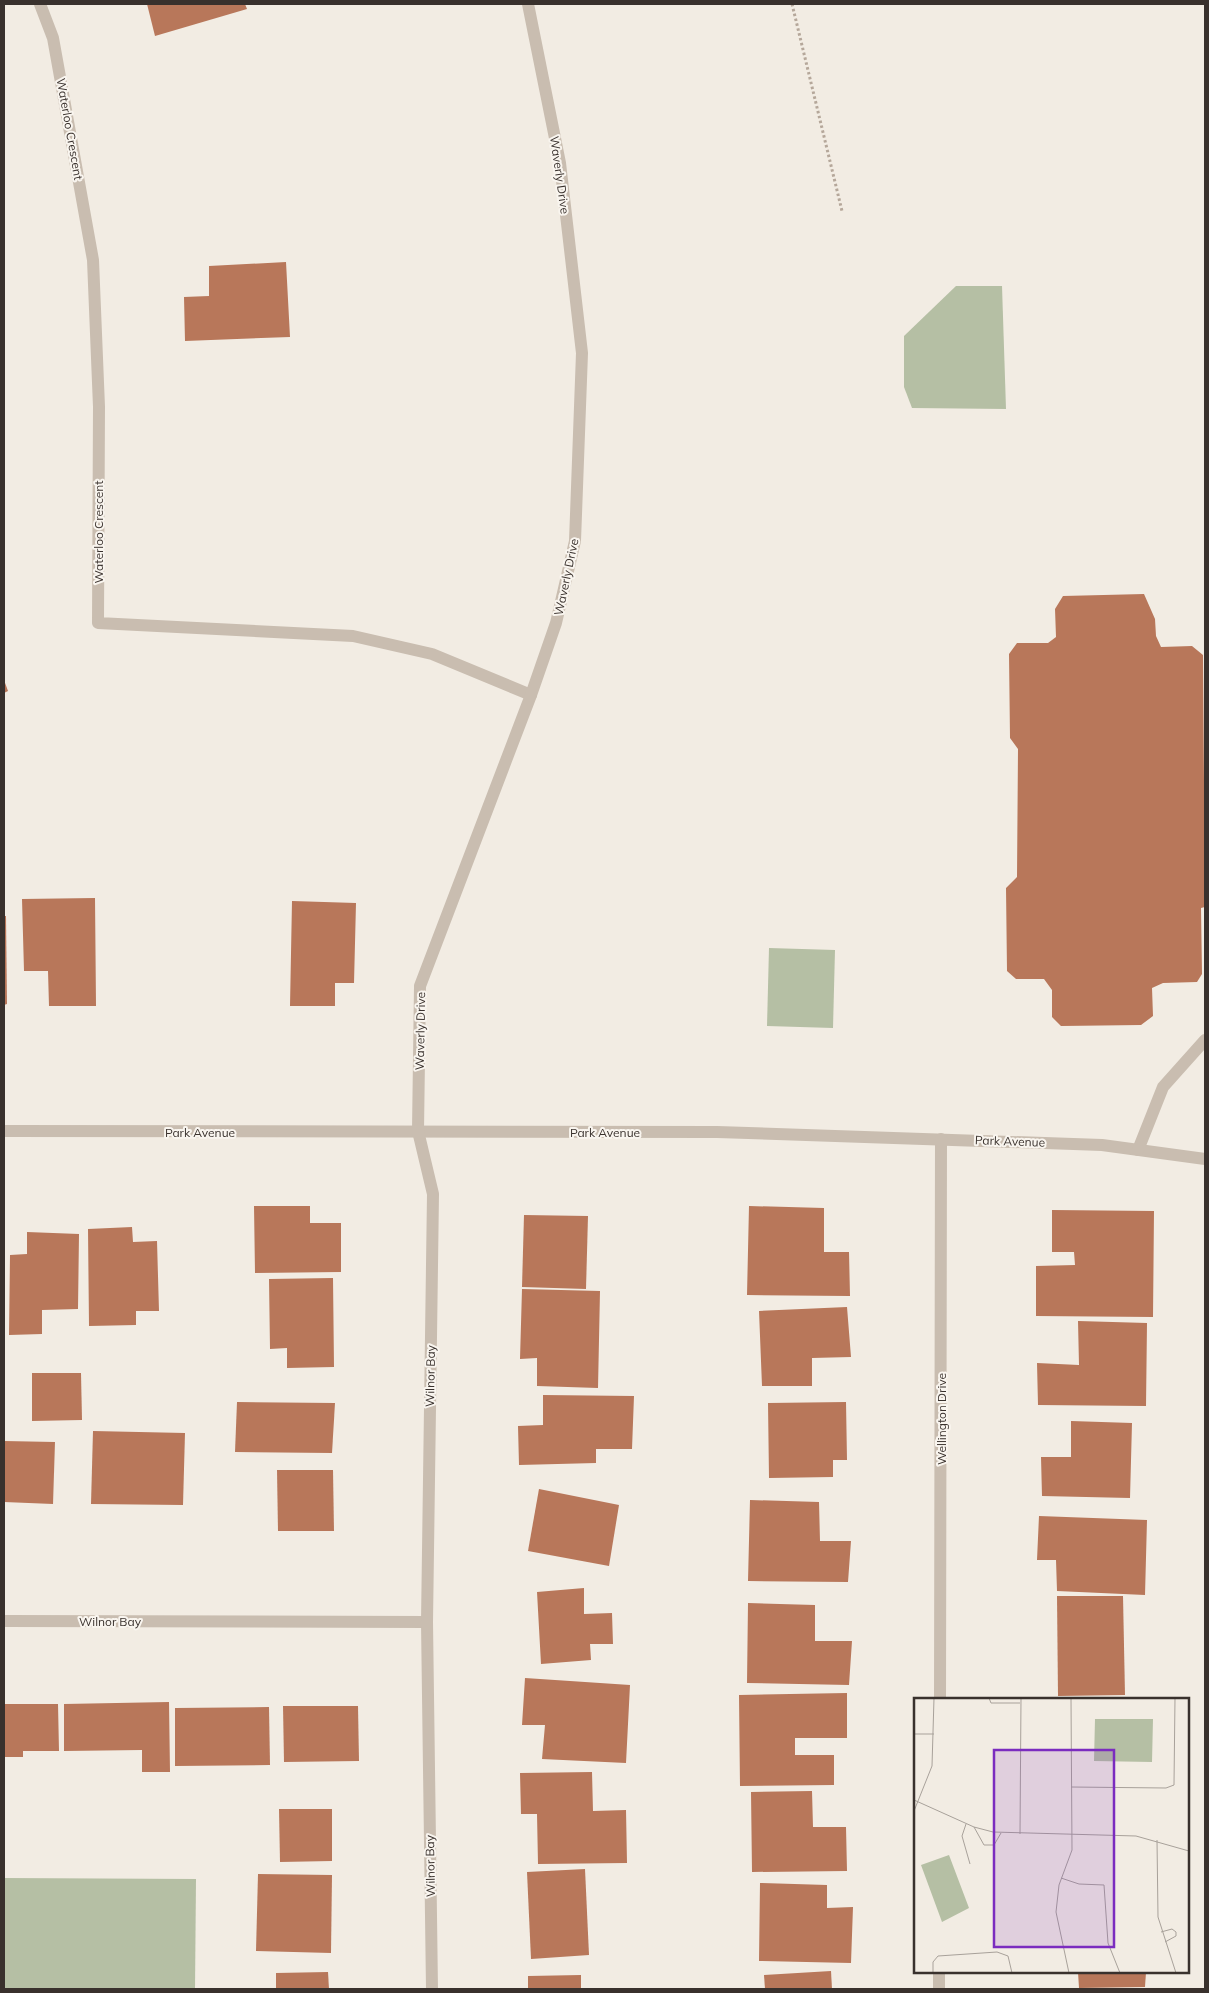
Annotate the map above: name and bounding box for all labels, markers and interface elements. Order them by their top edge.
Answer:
street label: Waterloo Crescent [54,77,86,181]
street label: Waverly Drive [547,135,573,215]
street label: Waterloo Crescent [91,480,106,584]
street label: Waverly Drive [551,537,581,617]
street label: Waverly Drive [412,992,428,1070]
street label: Park Avenue [165,1125,235,1140]
street label: Park Avenue [570,1125,640,1140]
street label: Park Avenue [975,1132,1045,1150]
street label: Wilnor Bay [422,1344,438,1407]
street label: Wellington Drive [934,1373,949,1465]
street label: Wilnor Bay [79,1614,142,1629]
inset map [914,1698,1189,1973]
street label: Wilnor Bay [422,1834,438,1897]

